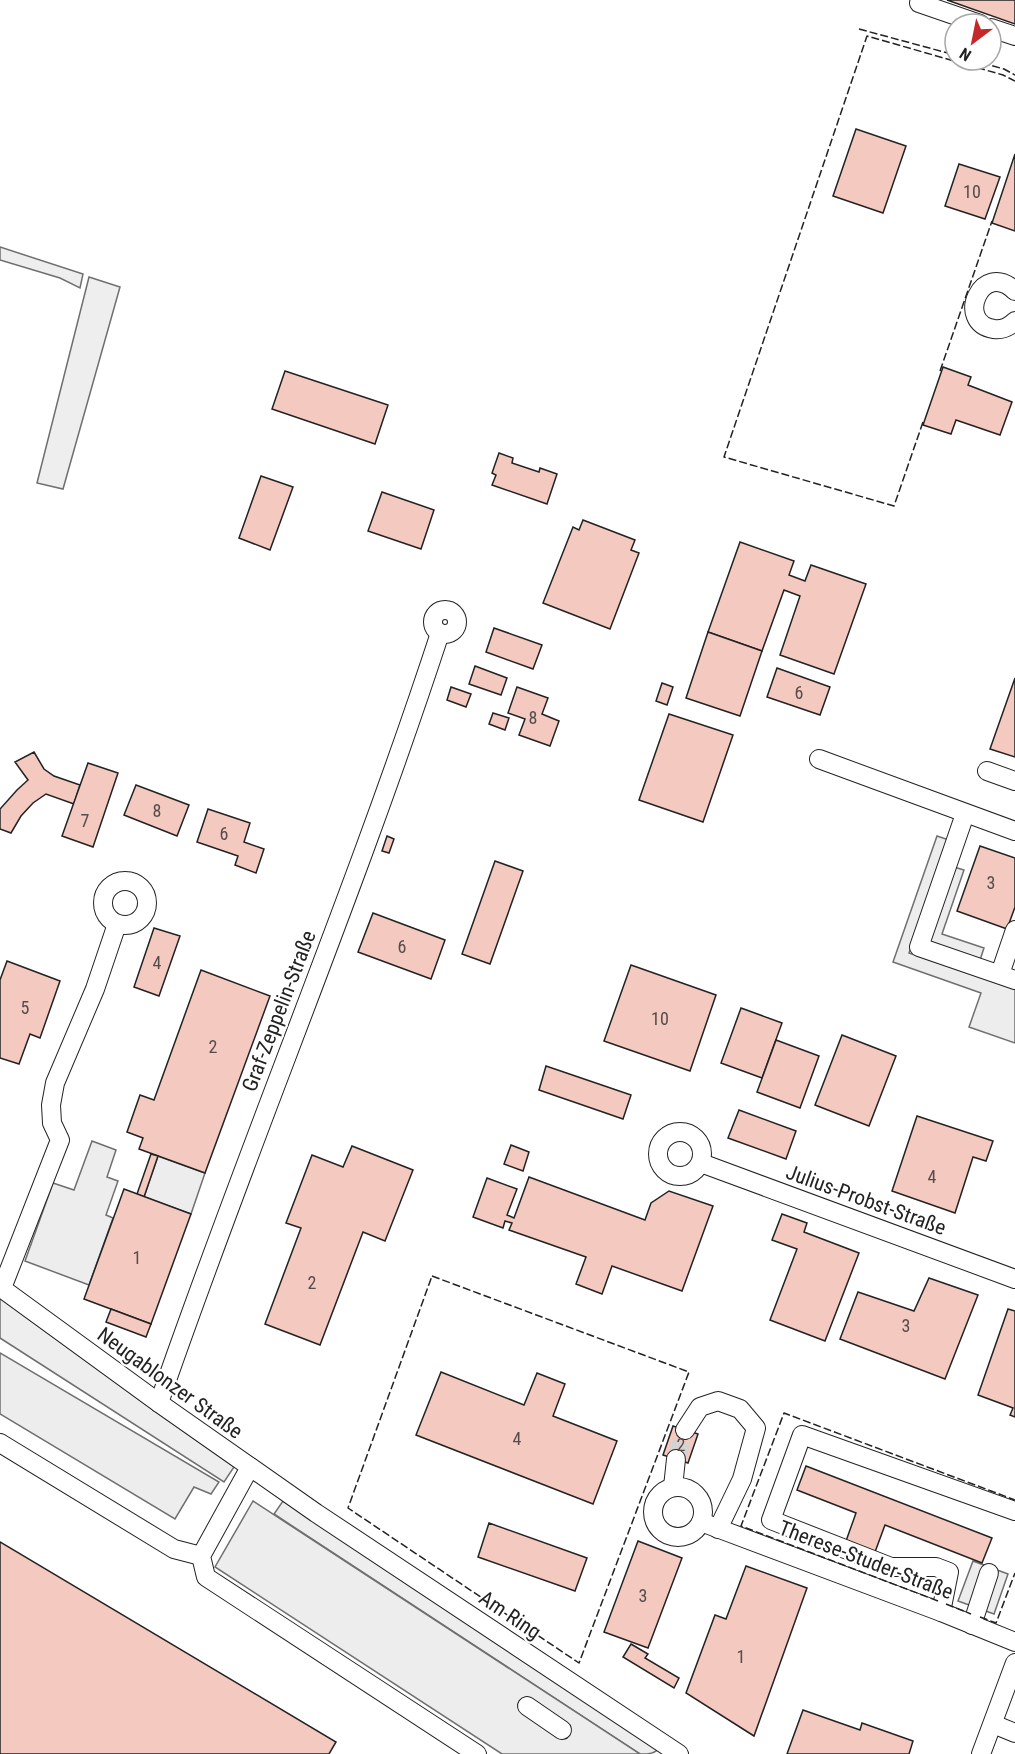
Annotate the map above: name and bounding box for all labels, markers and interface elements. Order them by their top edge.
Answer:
north arrow [943,12,1003,72]
text: N [956,44,975,65]
house number: 10 [963,181,981,202]
house number: 6 [795,682,803,703]
house number: 8 [529,707,537,728]
house number: 8 [153,800,161,821]
house number: 7 [81,810,90,831]
house number: 6 [220,823,228,844]
house number: 3 [987,872,995,893]
street label: Graf-Zeppelin-Straße [237,927,321,1095]
house number: 6 [398,936,406,957]
house number: 4 [153,952,162,973]
house number: 5 [21,997,30,1018]
house number: 10 [651,1008,669,1029]
house number: 2 [209,1036,218,1057]
street label: Julius-Probst-Straße [783,1160,949,1240]
house number: 4 [928,1166,937,1187]
house number: 1 [133,1247,141,1268]
house number: 2 [308,1272,317,1293]
house number: 3 [902,1315,910,1336]
street label: Neugablonzer Straße [93,1322,247,1444]
house number: 4 [513,1428,522,1449]
house number: 2 [677,1434,686,1455]
street label: Therese-Studer-Straße [775,1516,957,1604]
house number: 3 [639,1585,647,1606]
street label: Am Ring [475,1586,545,1644]
house number: 1 [737,1646,745,1667]

